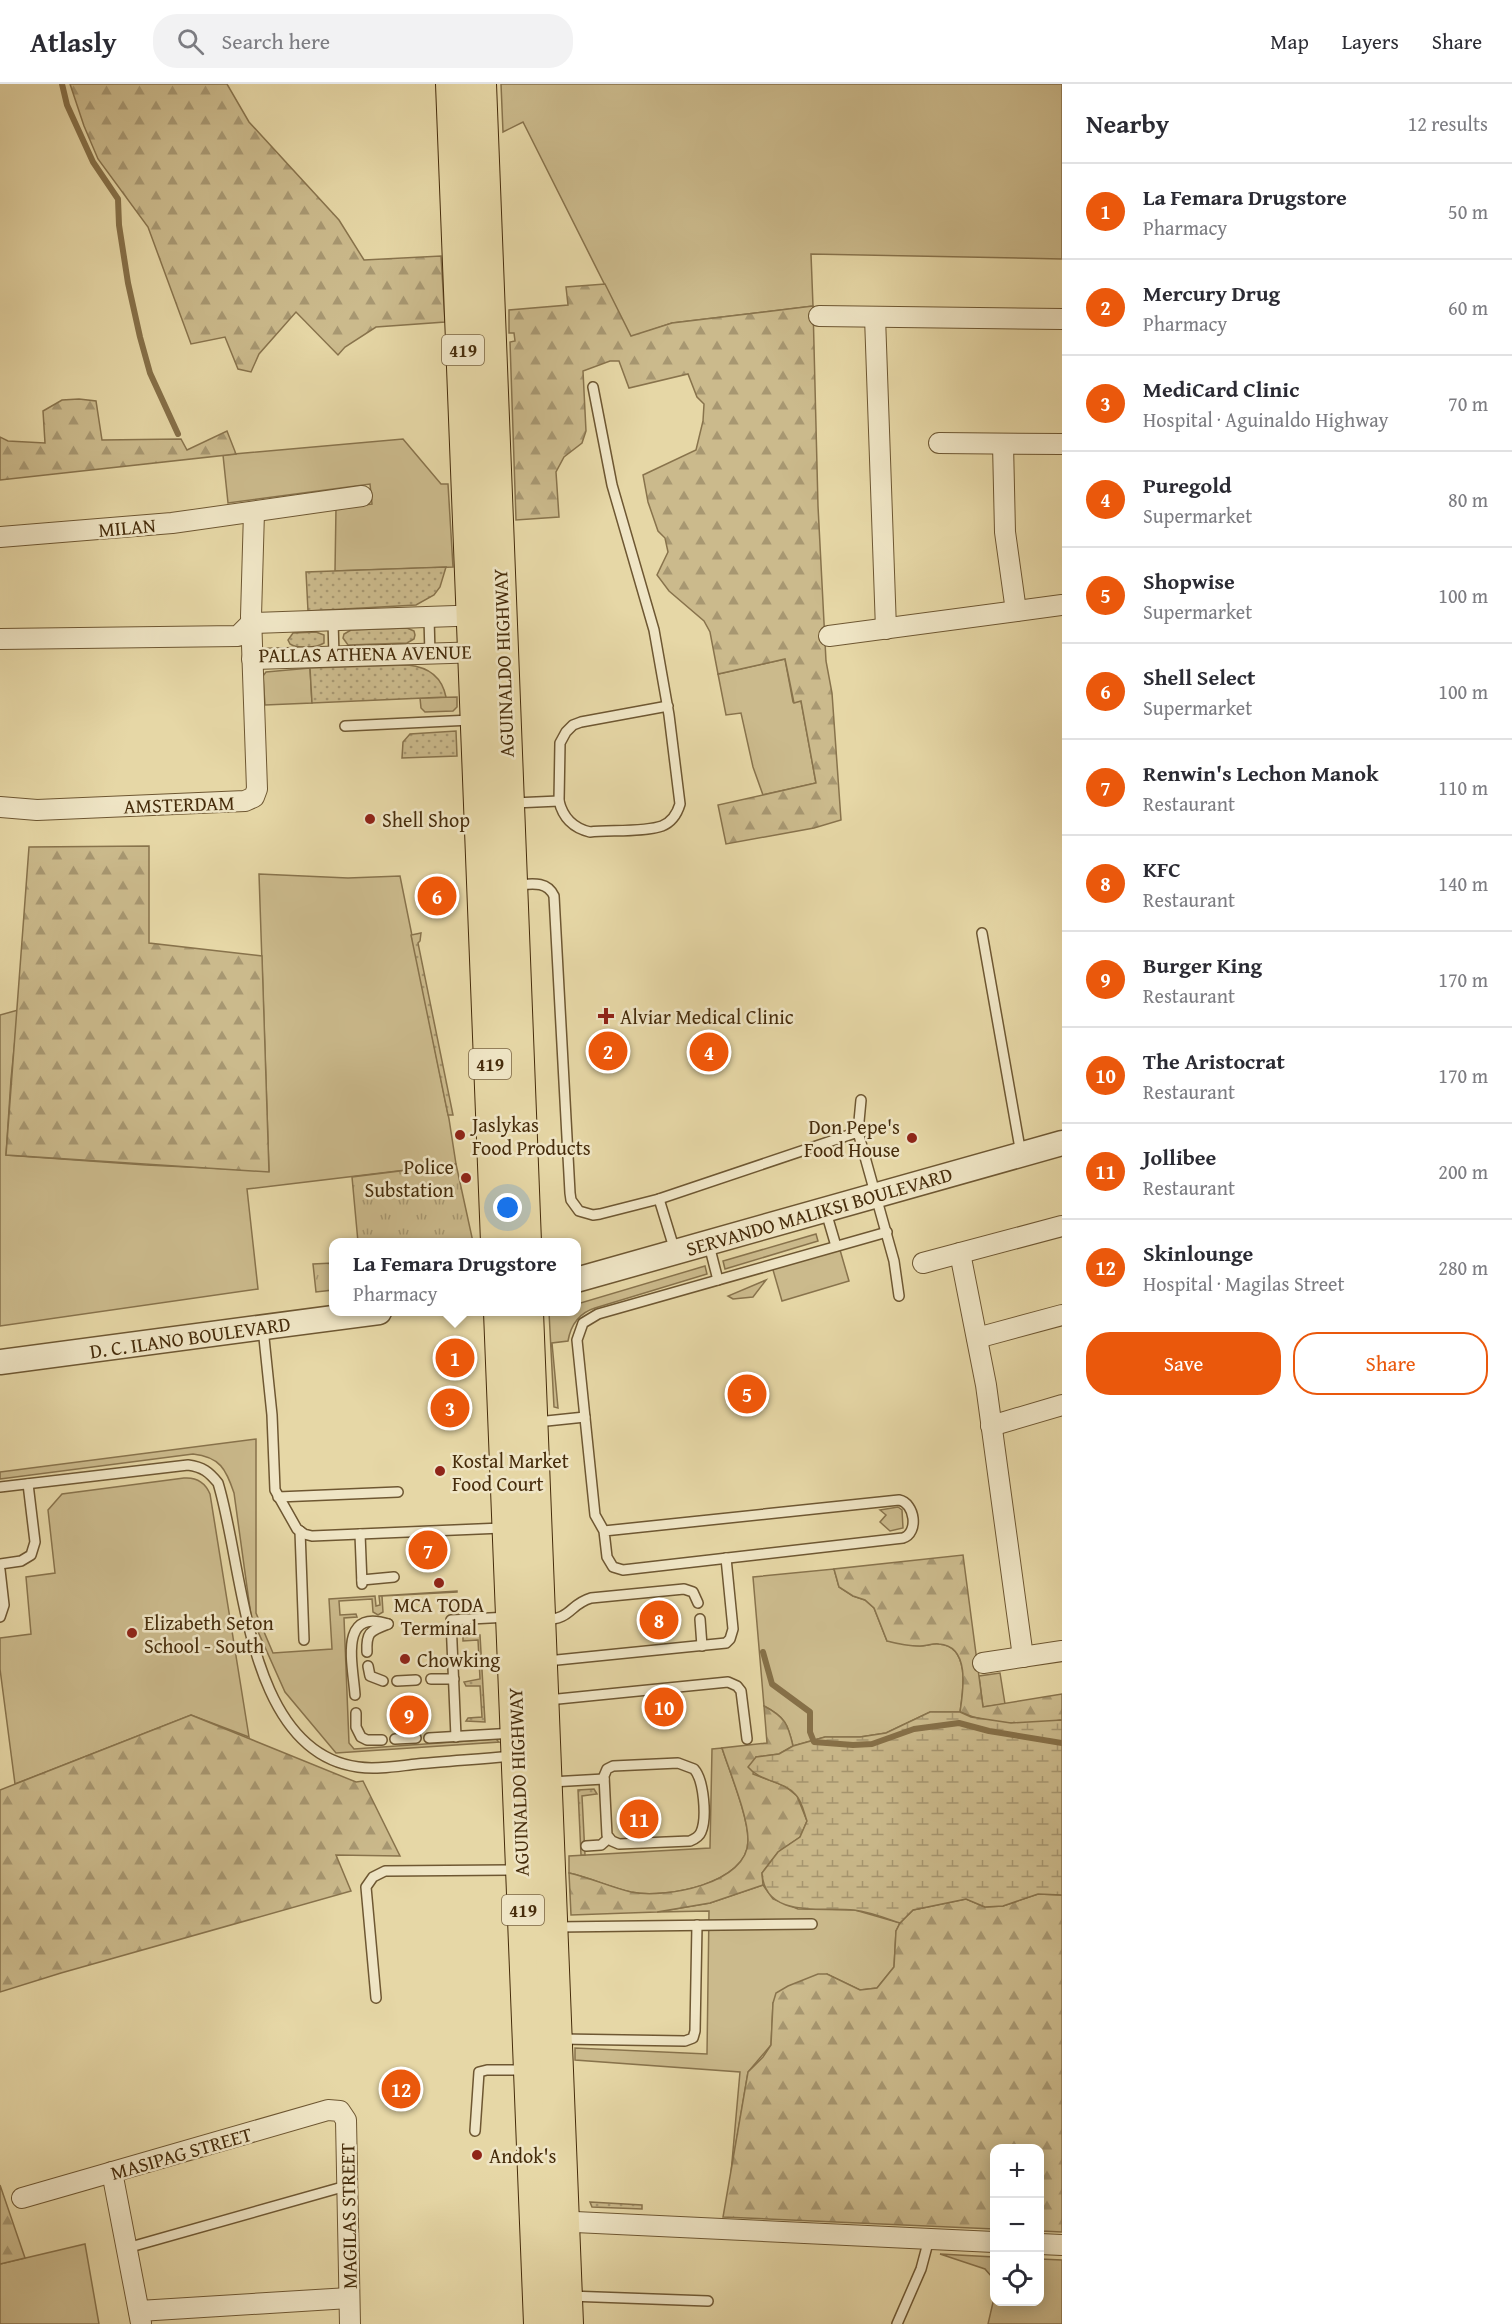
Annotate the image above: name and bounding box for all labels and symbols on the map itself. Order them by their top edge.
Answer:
road number: 419 [442,335,484,365]
street label: MILAN [97,510,157,544]
street label: AGUINALDO HIGHWAY [485,568,521,758]
street label: PALLAS ATHENA AVENUE [258,637,472,669]
street label: AMSTERDAM [123,788,235,820]
place label: Shell Shop [382,805,470,834]
marker: Shell Shop [363,812,377,826]
pin: 6 [418,874,456,918]
place label: Alviar Medical Clinic [620,1002,794,1031]
marker: Alviar Medical Clinic [597,1007,615,1025]
pin: 2 [588,1028,628,1074]
pin: 4 [690,1030,728,1074]
road number: 419 [469,1049,511,1079]
place label: Jaslykas Food Products [469,1110,591,1162]
place label: Don Pepe's Food House [804,1112,900,1164]
marker: Jaslykas Food Products [453,1128,467,1142]
marker: Don Pepe's Food House [905,1131,919,1145]
place label: Police Substation [364,1152,454,1204]
street label: SERVANDO MALIKSI BOULEVARD [682,1159,956,1263]
marker: Police Substation [459,1171,473,1185]
your location [493,1193,522,1222]
street label: D. C. ILANO BOULEVARD [88,1309,292,1365]
pin: 1 [436,1336,474,1380]
pin: 5 [728,1372,766,1416]
pin: 3 [430,1386,470,1430]
place label: Kostal Market Food Court [452,1446,569,1498]
marker: Kostal Market Food Court [433,1464,447,1478]
pin: 7 [408,1528,448,1572]
marker: MCA TODA Terminal [432,1576,446,1590]
place label: MCA TODA Terminal [394,1590,484,1642]
pin: 8 [640,1598,678,1642]
place label: Elizabeth Seton School - South [144,1608,274,1660]
marker: Elizabeth Seton School - South [125,1626,139,1640]
place label: Chowking [417,1645,500,1674]
marker: Chowking [398,1652,412,1666]
pin: 10 [644,1684,684,1730]
street label: AGUINALDO HIGHWAY [500,1687,536,1877]
pin: 9 [390,1692,428,1738]
pin: 11 [620,1796,658,1842]
road number: 419 [502,1895,544,1925]
pin: 12 [382,2066,420,2112]
street label: MASIPAG STREET [107,2119,255,2187]
place label: Andok's [489,2141,557,2170]
street label: MAGILAS STREET [332,2143,364,2289]
marker: Andok's [470,2148,484,2162]

